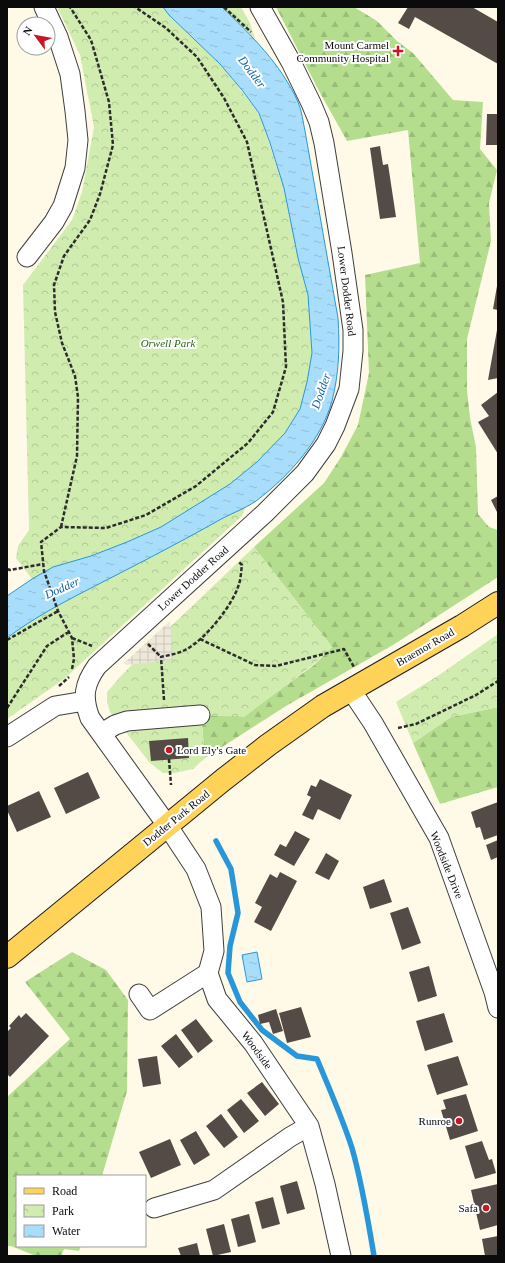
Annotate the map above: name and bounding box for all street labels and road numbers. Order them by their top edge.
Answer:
street label: Lower Dodder Road [336,245,359,337]
street label: Lower Dodder Road [155,543,231,613]
street label: Braemor Road [394,625,456,668]
street label: Dodder Park Road [140,787,212,848]
street label: Woodside Drive [428,830,466,901]
street label: Woodside [239,1029,275,1071]

